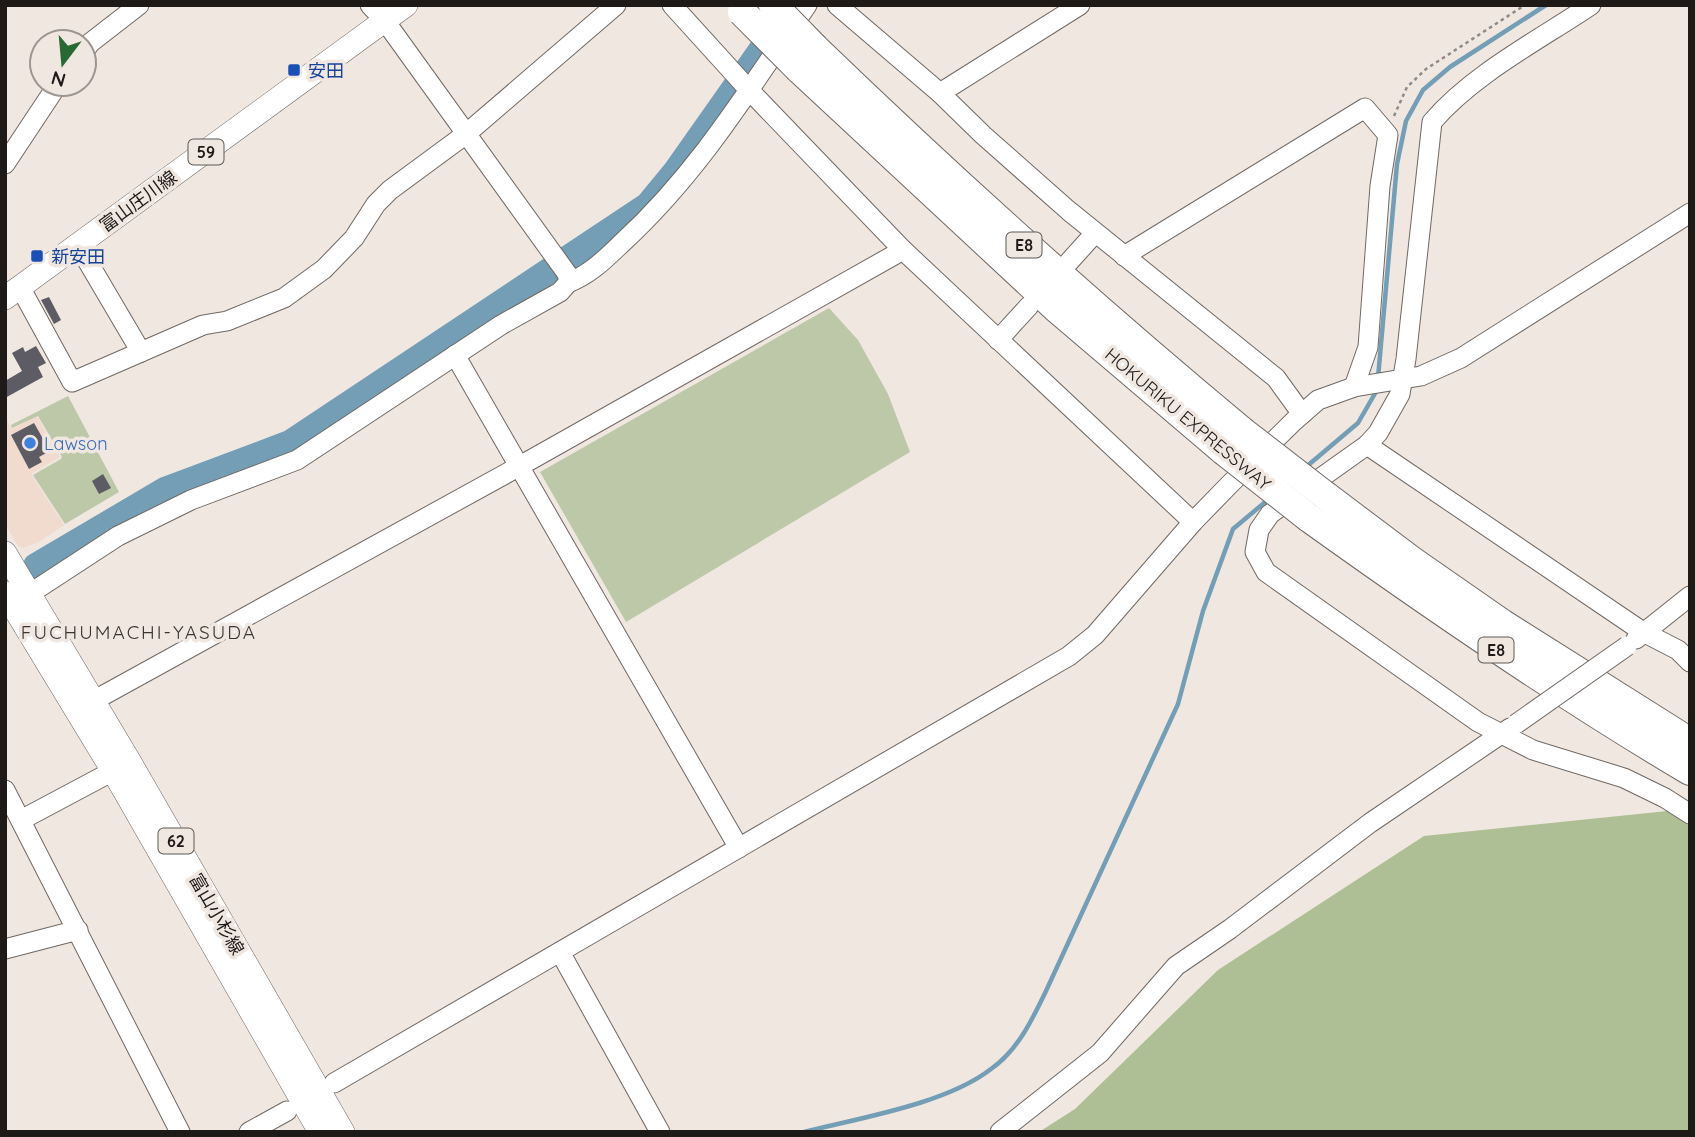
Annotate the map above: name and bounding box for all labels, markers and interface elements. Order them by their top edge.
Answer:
north arrow [28,28,98,98]
place label: 安田 [308,59,344,82]
marker: 安田 [286,62,302,78]
text: N [48,66,68,93]
road number: 59 [188,140,224,164]
street label: 富山庄川線 [95,165,181,237]
road number: E8 [1006,232,1042,258]
place label: 新安田 [51,245,105,268]
marker: 新安田 [29,248,45,264]
street label: HOKURIKU EXPRESSWAY [1100,343,1276,495]
place label: Lawson [44,432,108,455]
marker: Lawson [22,435,38,451]
district label: FUCHUMACHI-YASUDA [21,620,257,644]
road number: E8 [1478,638,1514,663]
road number: 62 [158,828,194,854]
street label: 富山小杉線 [185,869,249,959]

